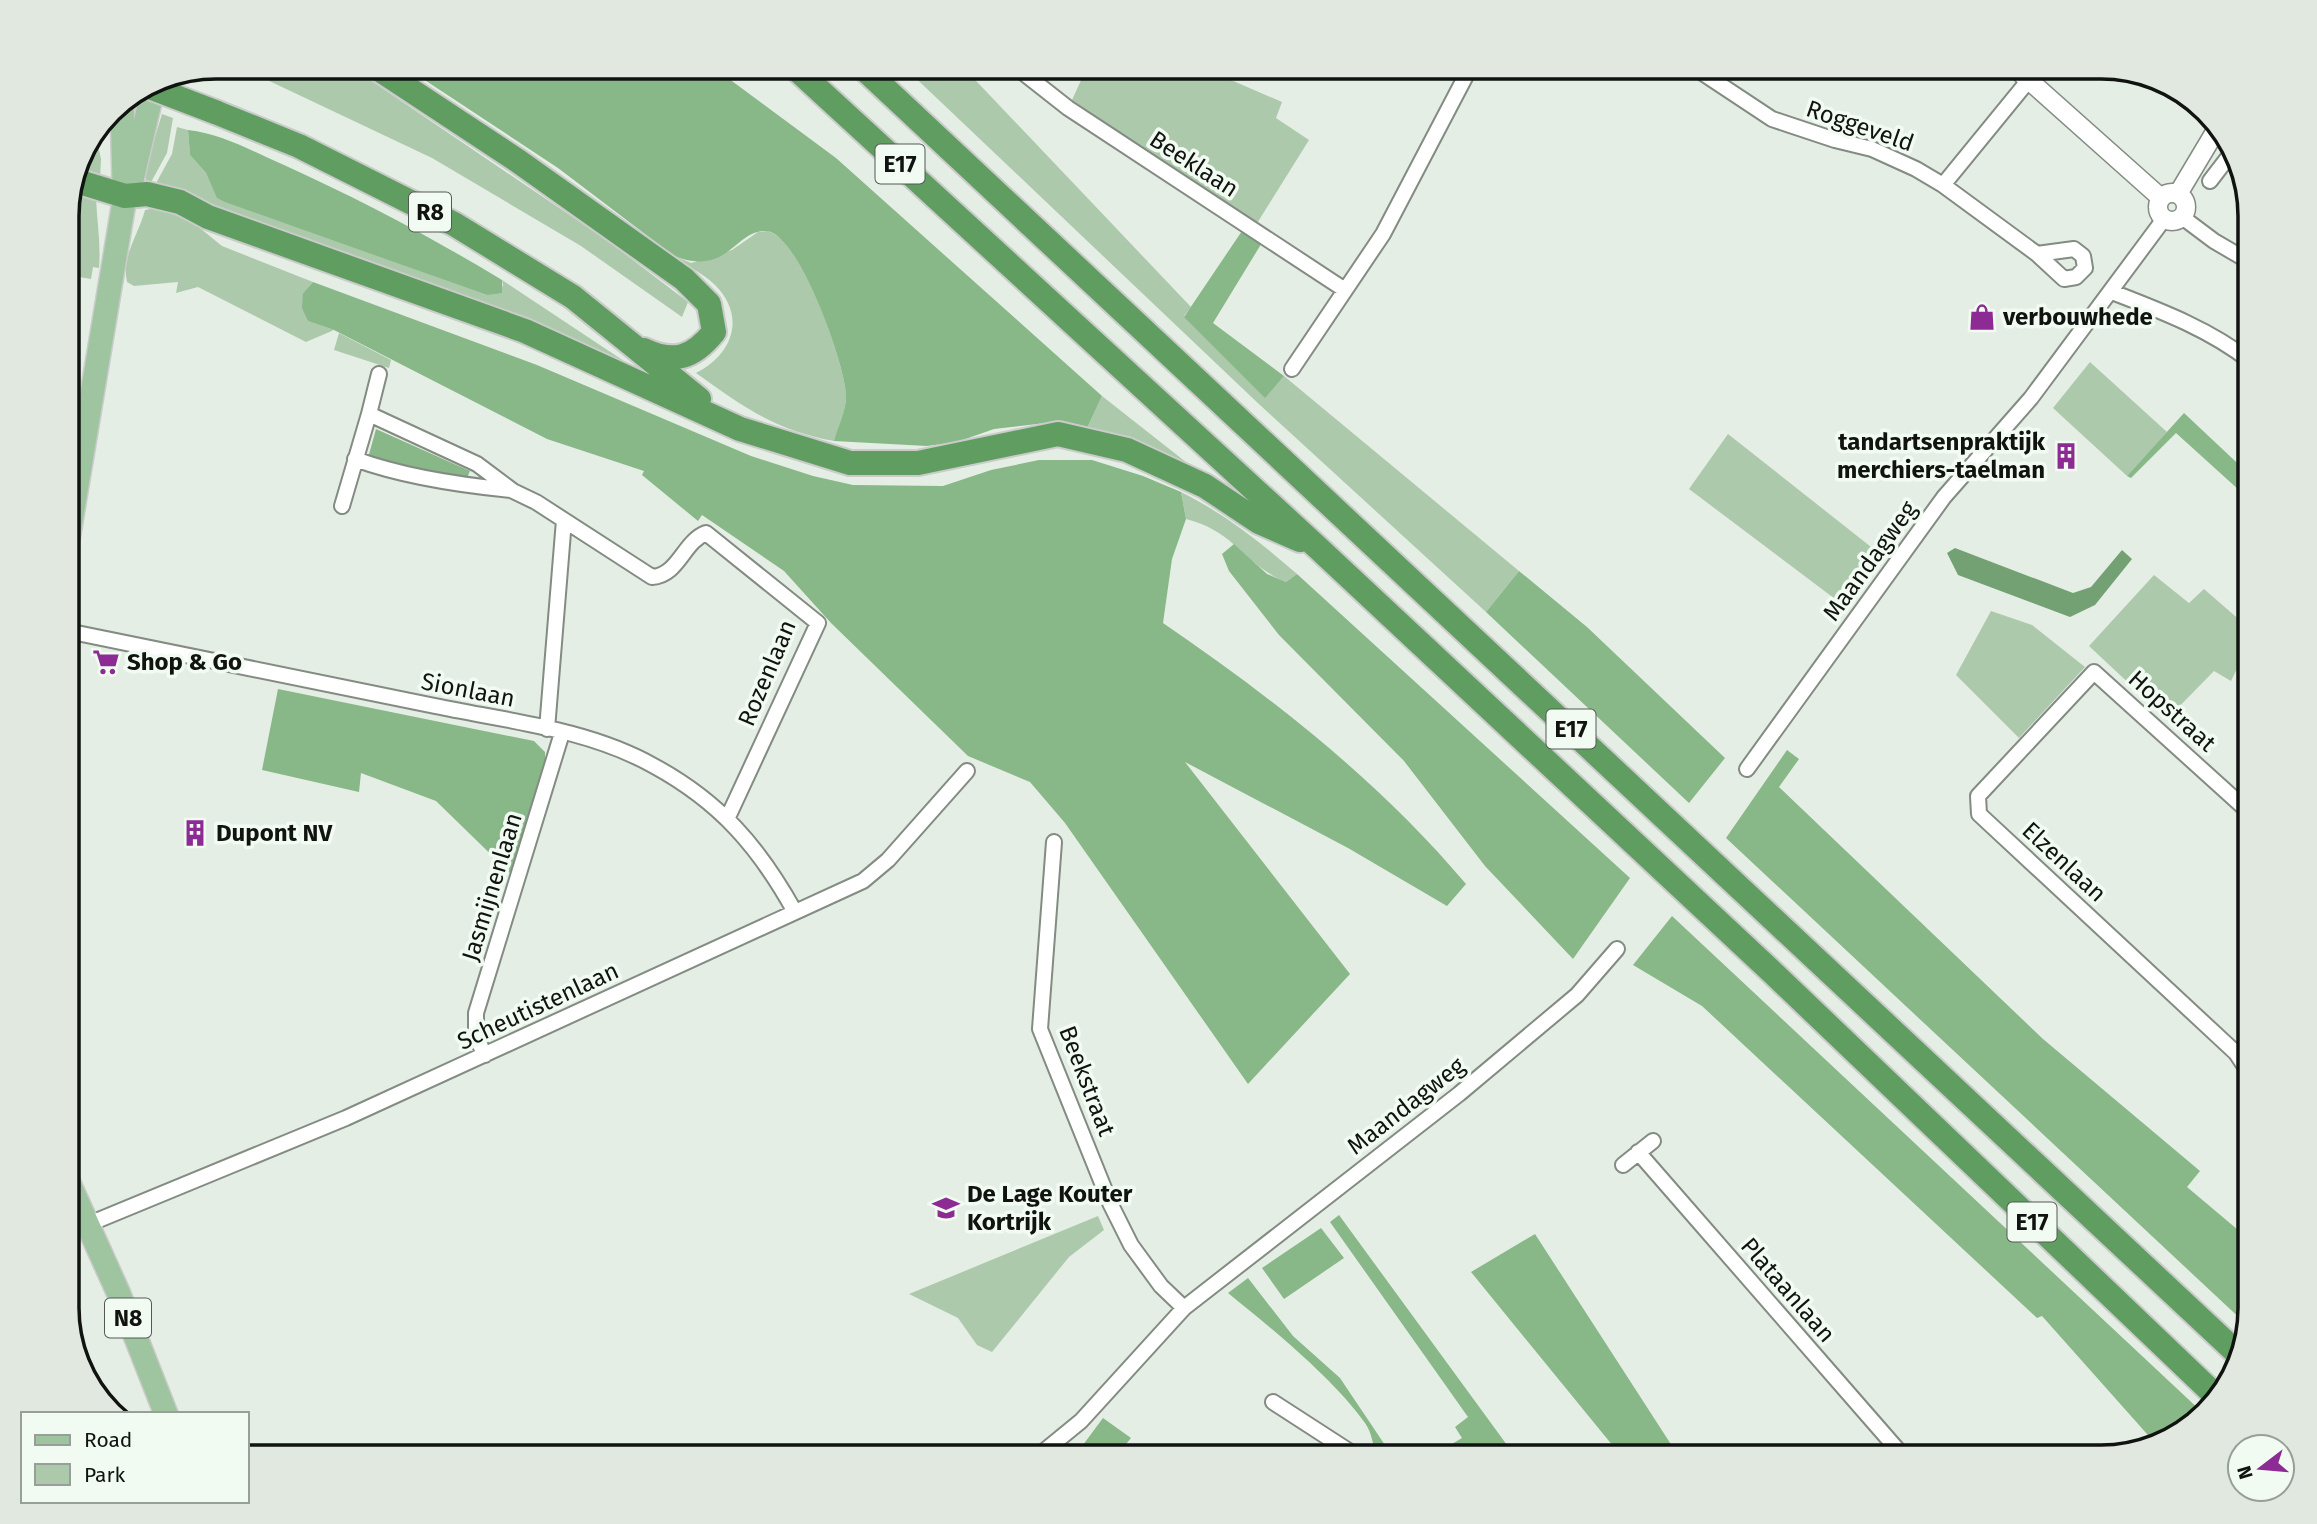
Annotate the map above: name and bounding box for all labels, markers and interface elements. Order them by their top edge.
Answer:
street label: Roggeveld [1803,95,1917,157]
street label: Beeklaan [1144,125,1244,203]
road number: E17 [876,144,925,183]
road number: R8 [409,192,451,232]
shop icon: verbouwhede [1967,302,1997,332]
place label: verbouwhede [2002,303,2153,331]
place label: tandartsenpraktijk merchiers-taelman [1837,428,2046,484]
building icon: tandartsenpraktijk merchiers-taelman [2051,441,2081,471]
street label: Maandagweg [1817,495,1923,626]
street label: Rozenlaan [732,616,802,730]
supermarket icon: Shop & Go [91,647,121,677]
place label: Shop & Go [127,648,242,676]
street label: Hopstraat [2123,665,2222,758]
street label: Sionlaan [419,667,517,713]
road number: E17 [1546,709,1596,748]
street label: Jasmijnenlaan [456,809,528,965]
street label: Elzenlaan [2016,816,2112,908]
building icon: Dupont NV [180,818,210,848]
place label: Dupont NV [216,819,333,847]
street label: Scheutistenlaan [453,956,623,1056]
street label: Beekstraat [1053,1022,1121,1140]
street label: Maandagweg [1342,1051,1471,1160]
place label: De Lage Kouter Kortrijk [967,1180,1133,1236]
school or university icon: De Lage Kouter Kortrijk [931,1193,961,1223]
road number: E17 [2008,1203,2056,1242]
street label: Plataanlaan [1735,1232,1841,1348]
road number: N8 [105,1298,151,1338]
legend [21,1412,248,1503]
text: Road [84,1427,132,1453]
north arrow [2226,1433,2296,1503]
text: Park [84,1462,126,1488]
text: N [2232,1463,2258,1482]

